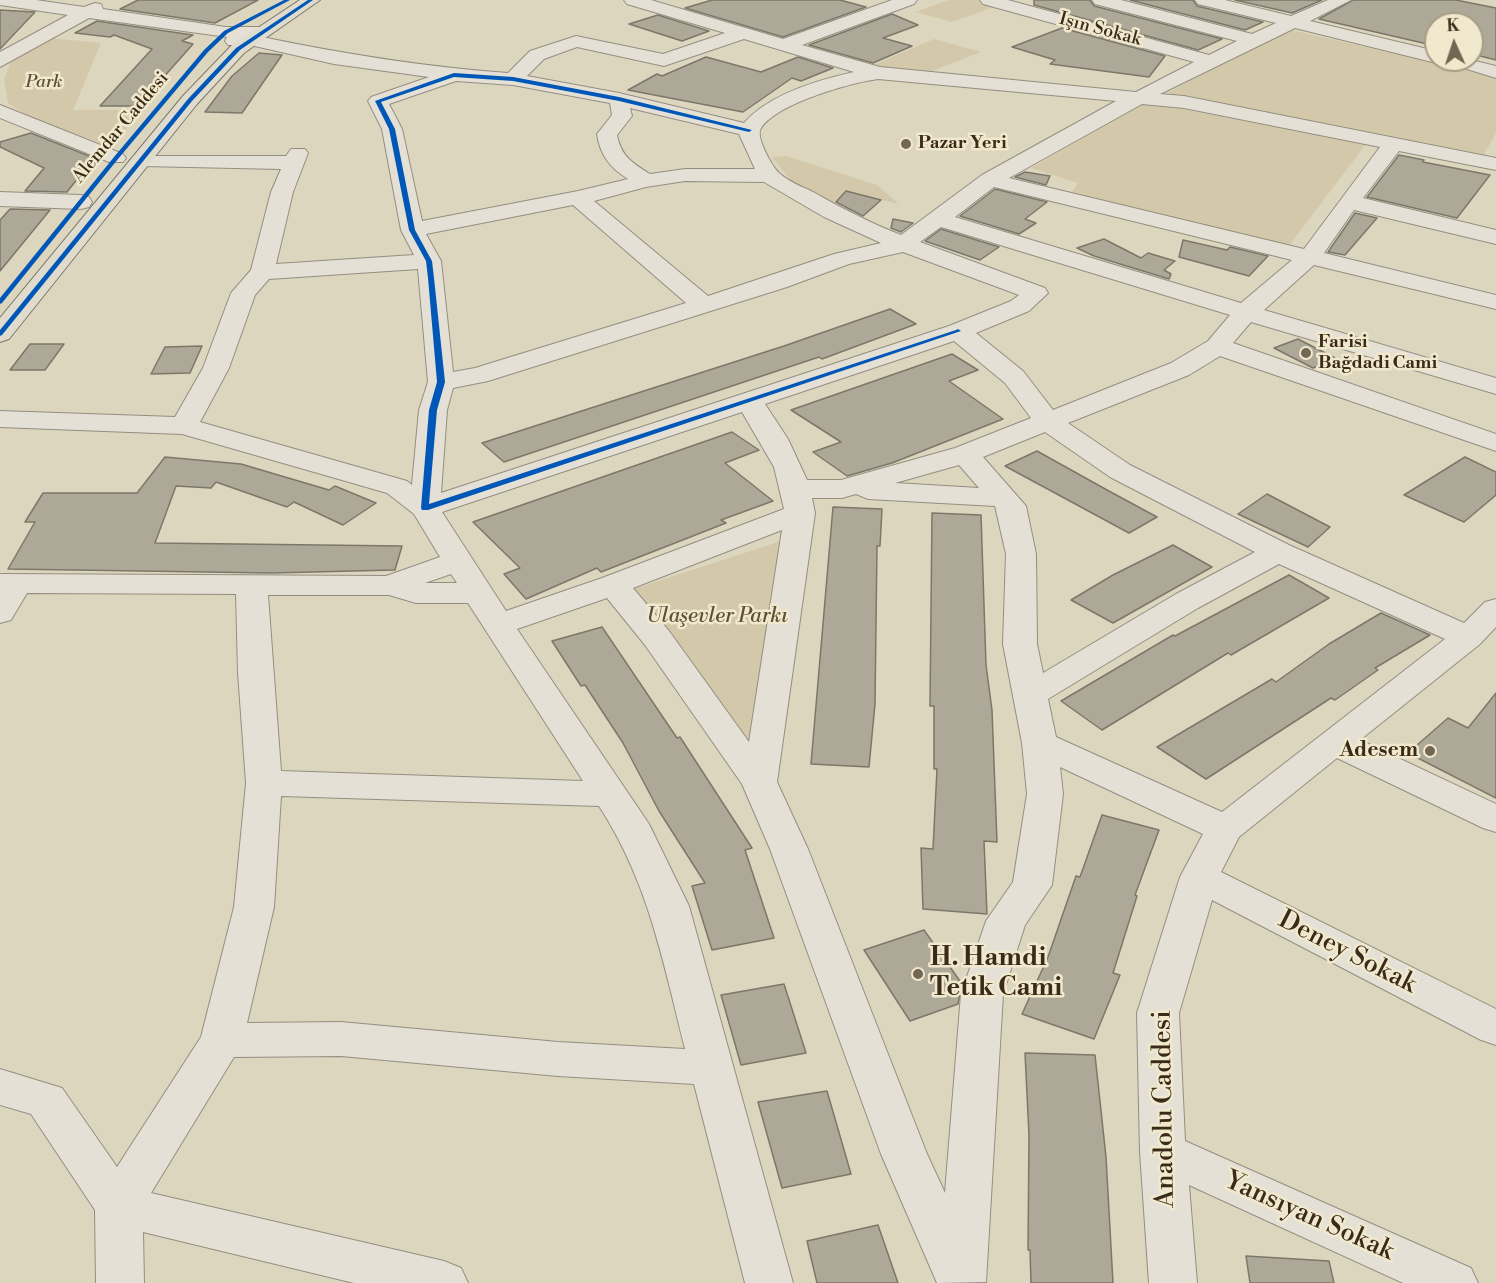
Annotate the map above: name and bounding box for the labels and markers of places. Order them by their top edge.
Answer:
place label: Pazar Yeri [918,133,1007,155]
marker: Pazar Yeri [899,137,913,151]
place label: Farisi Bağdadi Cami [1318,332,1437,374]
marker: Farisi Bağdadi Cami [1299,346,1313,360]
place label: Adesem [1339,738,1418,764]
marker: Adesem [1423,744,1437,758]
place label: H. Hamdi Tetik Cami [930,943,1062,1005]
marker: H. Hamdi Tetik Cami [911,967,925,981]

